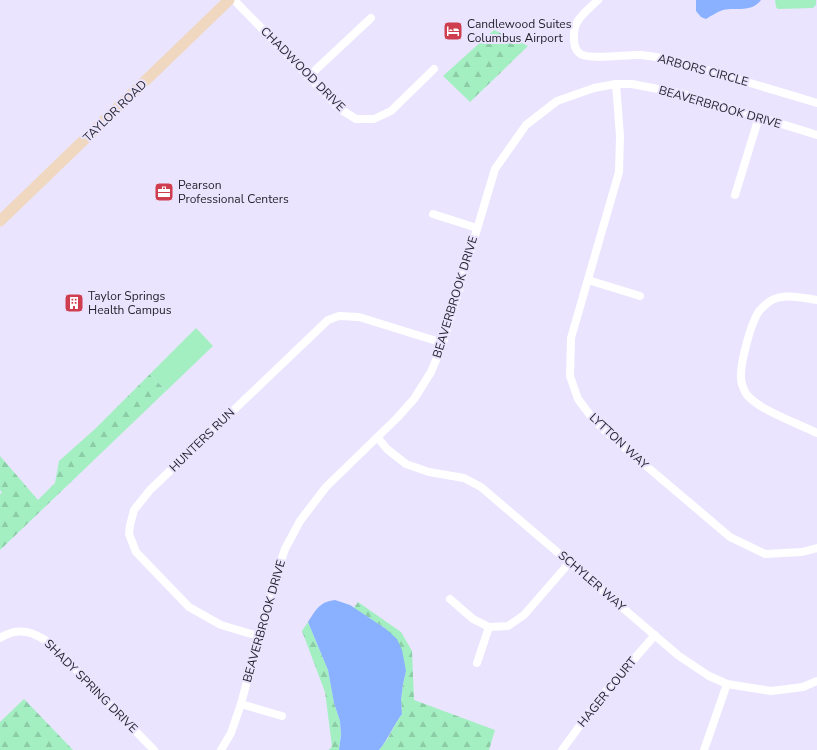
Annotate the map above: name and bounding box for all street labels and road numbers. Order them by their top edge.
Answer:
street label: CHADWOOD DRIVE [257,23,349,115]
street label: ARBORS CIRCLE [656,50,750,90]
street label: TAYLOR ROAD [80,76,150,145]
street label: BEAVERBROOK DRIVE [657,82,783,132]
street label: BEAVERBROOK DRIVE [429,234,481,360]
street label: HUNTERS RUN [166,405,238,475]
street label: LYTTON WAY [586,409,653,473]
street label: SCHYLER WAY [555,547,630,615]
street label: BEAVERBROOK DRIVE [239,558,289,684]
street label: SHADY SPRING DRIVE [41,636,141,736]
street label: HAGER COURT [574,653,641,730]

